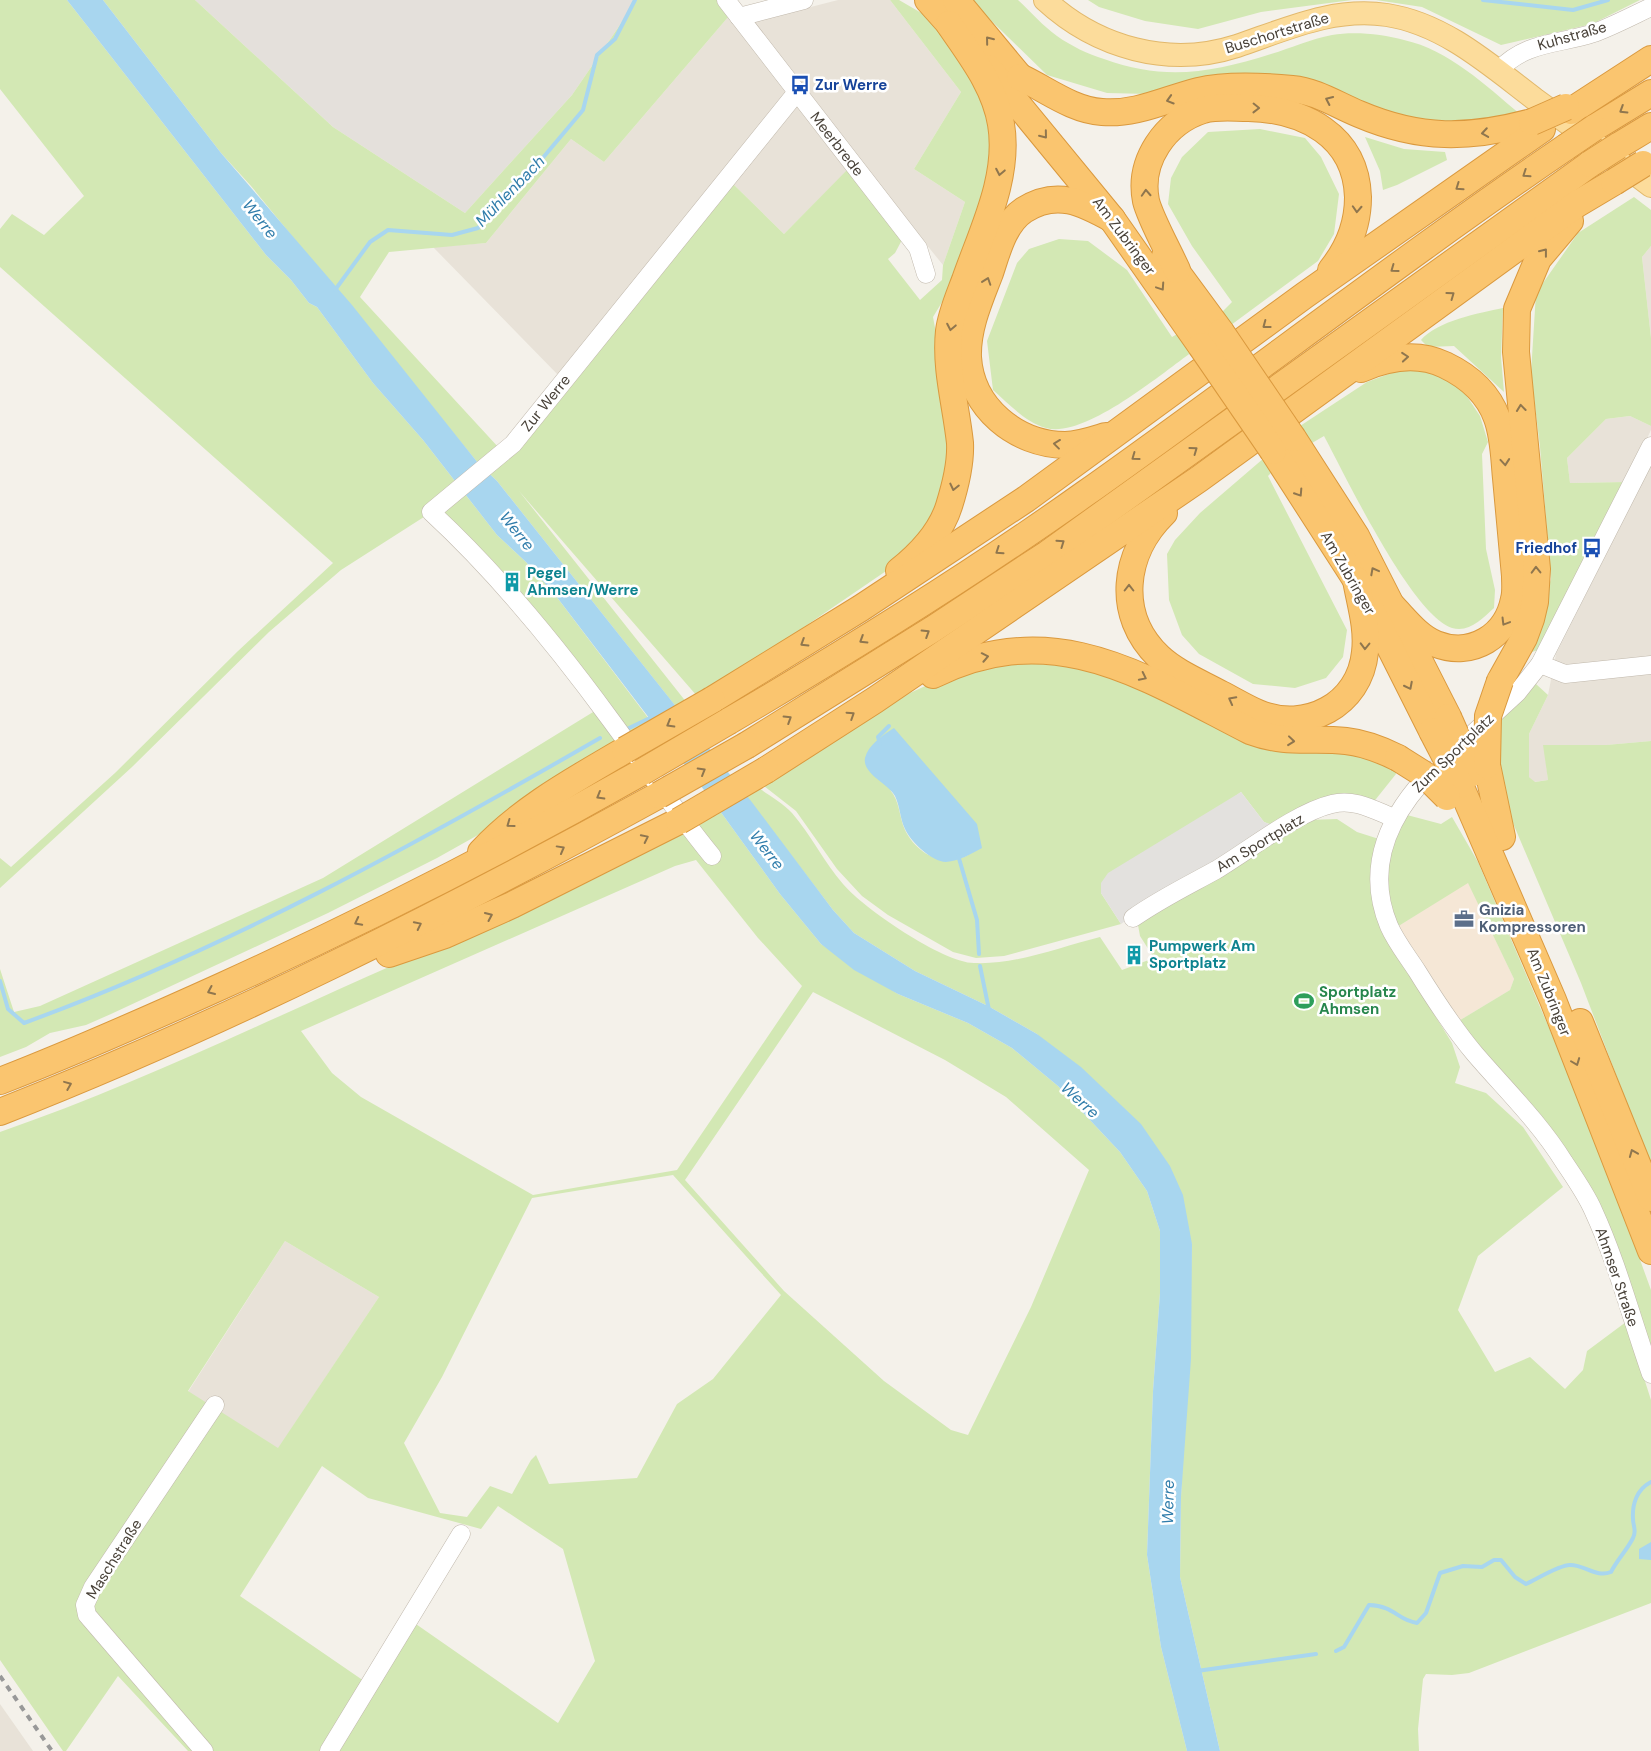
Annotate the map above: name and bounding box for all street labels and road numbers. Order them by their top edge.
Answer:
street label: Buschortstraße [1223,8,1331,58]
street label: Kuhstraße [1535,17,1609,55]
street label: Meerbrede [806,108,868,180]
street label: Am Zubringer [1088,193,1160,280]
street label: Zur Werre [517,370,575,436]
street label: Am Zubringer [1316,528,1380,619]
street label: Zum Sportplatz [1408,709,1498,797]
street label: Am Sportplatz [1212,809,1308,877]
street label: Am Zubringer [1522,945,1576,1039]
street label: Ahmser Straße [1591,1225,1643,1329]
street label: Maschstraße [82,1515,146,1603]

